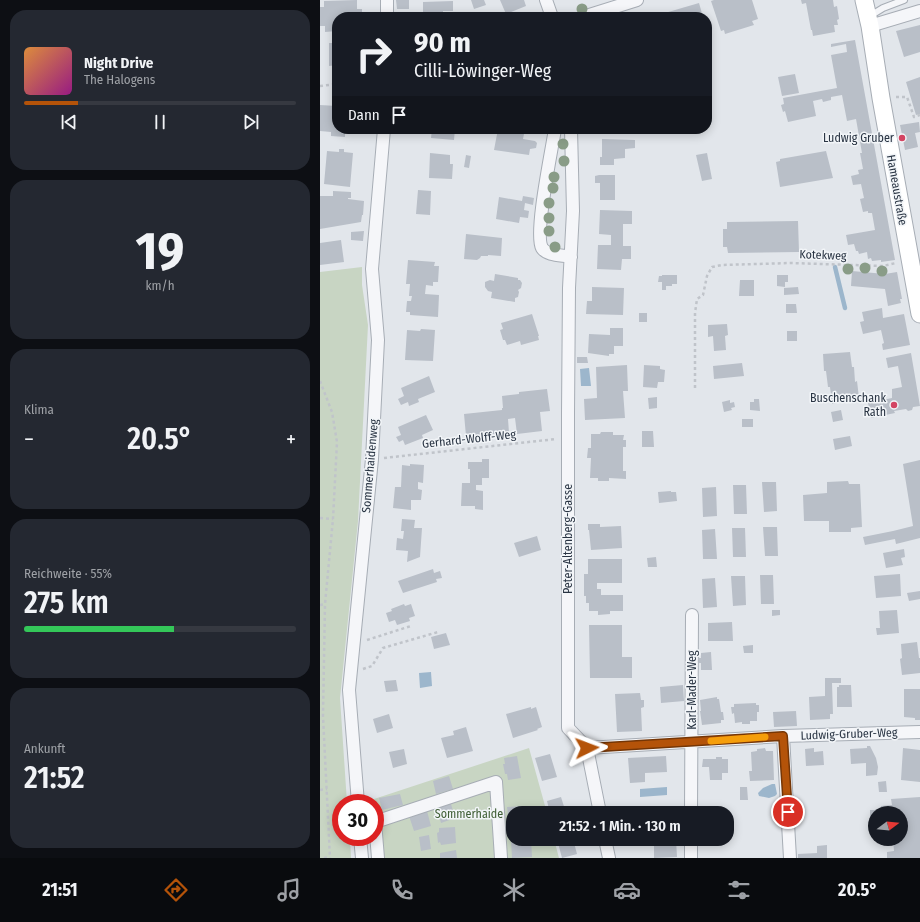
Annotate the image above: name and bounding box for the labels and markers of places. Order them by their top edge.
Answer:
place label: Ludwig Gruber [823,131,895,145]
marker: Ludwig Gruber [897,133,907,143]
place label: Buschenschank Rath [810,391,886,419]
marker: Buschenschank Rath [889,400,899,410]
pin [771,795,805,829]

